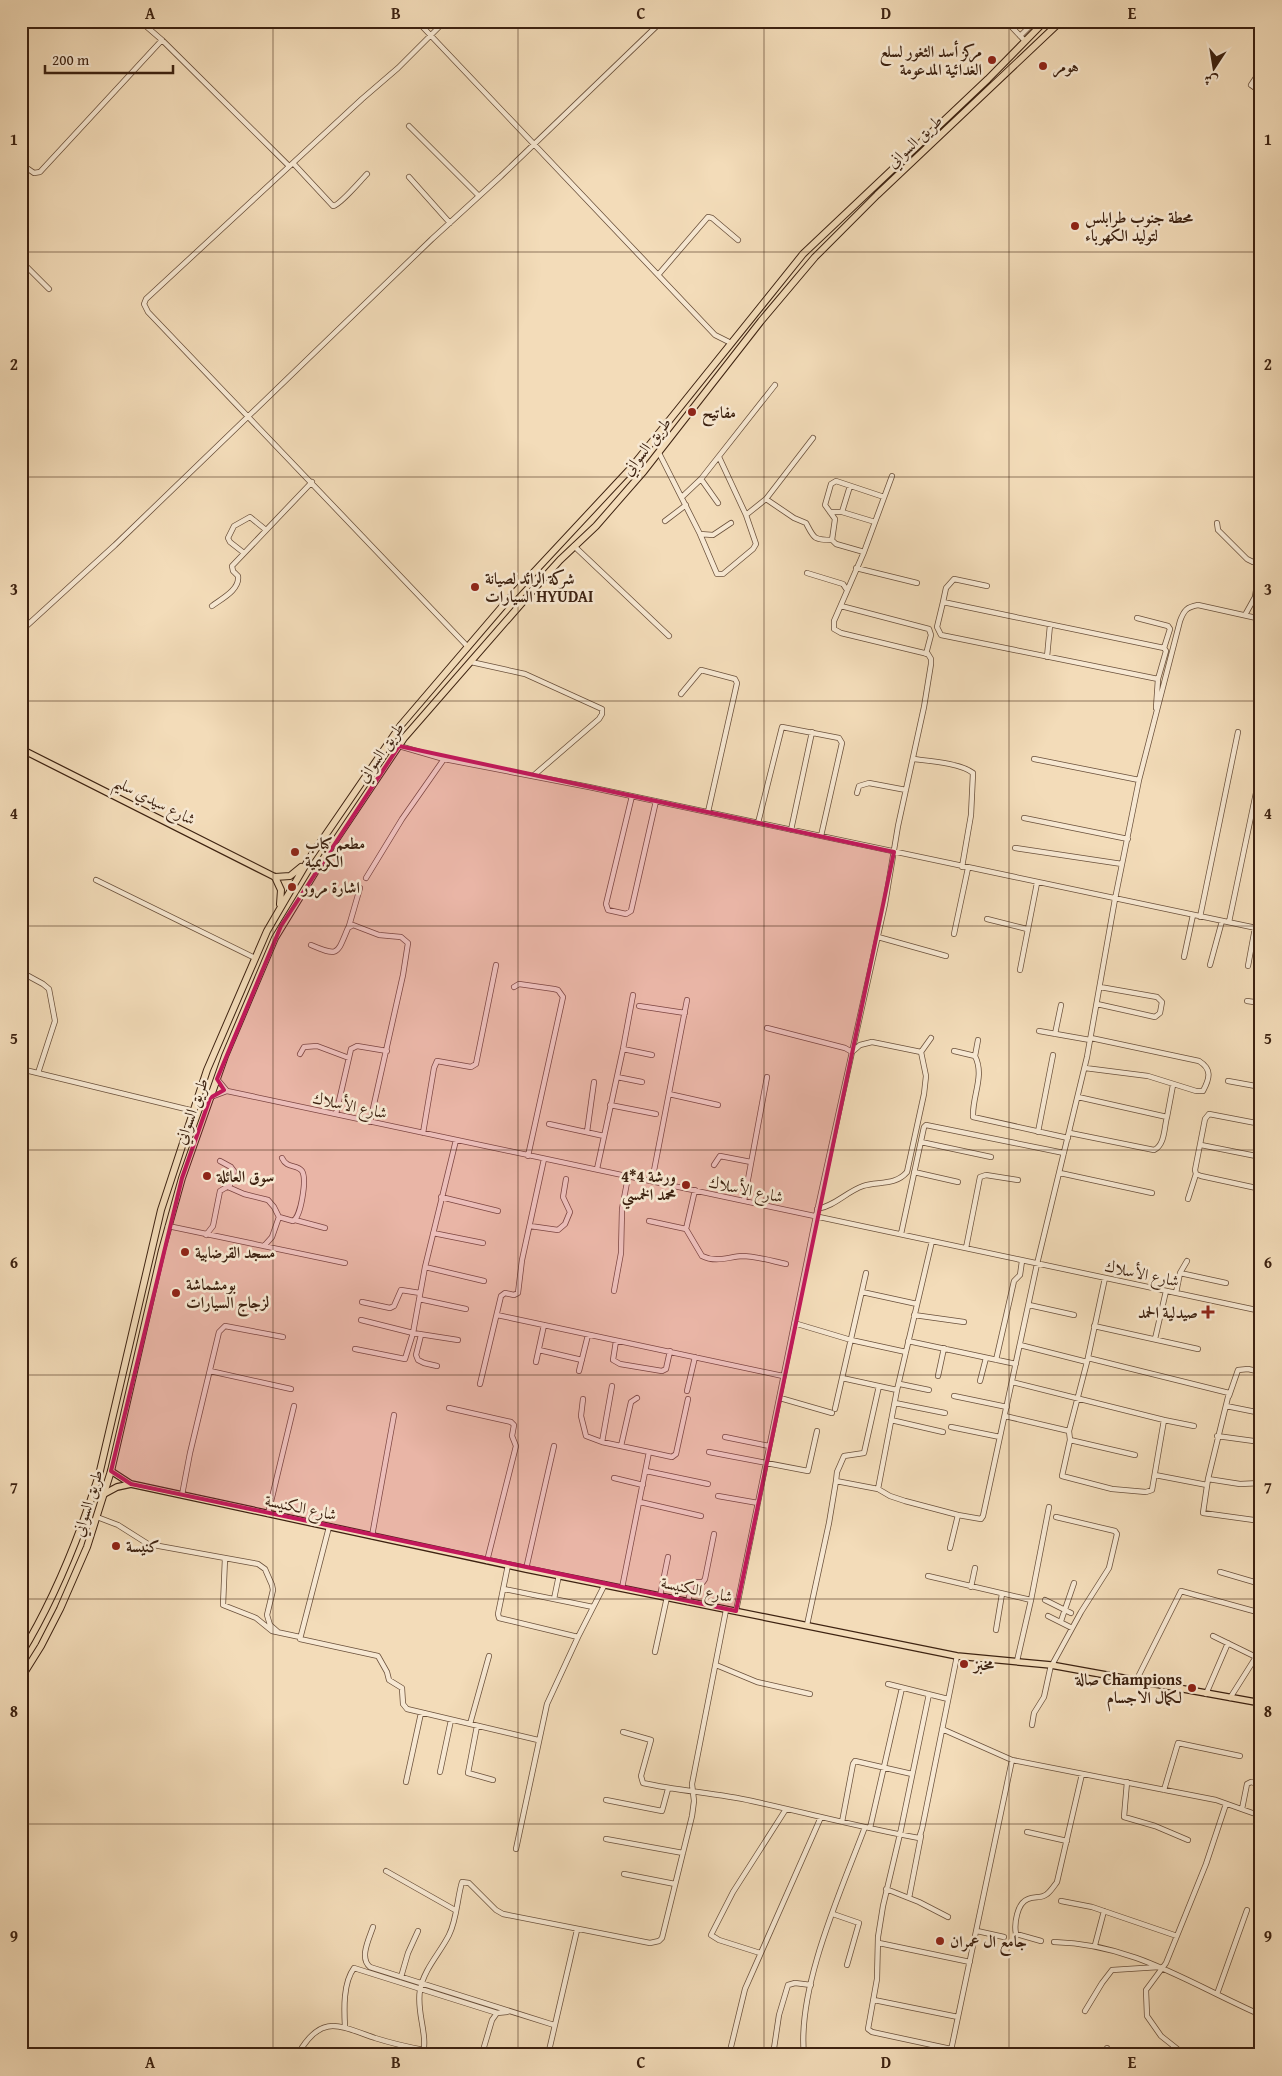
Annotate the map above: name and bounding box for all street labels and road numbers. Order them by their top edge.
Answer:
street label: طريق السواني [881,109,948,174]
street label: طريق السواني [615,411,677,481]
street label: طريق السواني [350,717,410,788]
street label: شارع سيدي سليم [108,769,200,835]
street label: طريق السواني [168,1075,215,1148]
street label: شارع الأسلاك [310,1085,390,1127]
street label: شارع الأسلاك [706,1169,786,1211]
street label: شارع الأسلاك [1102,1253,1182,1295]
street label: طريق السواني [65,1467,110,1540]
street label: شارع الكنيسة [262,1488,339,1528]
street label: شارع الكنيسة [658,1570,735,1610]

